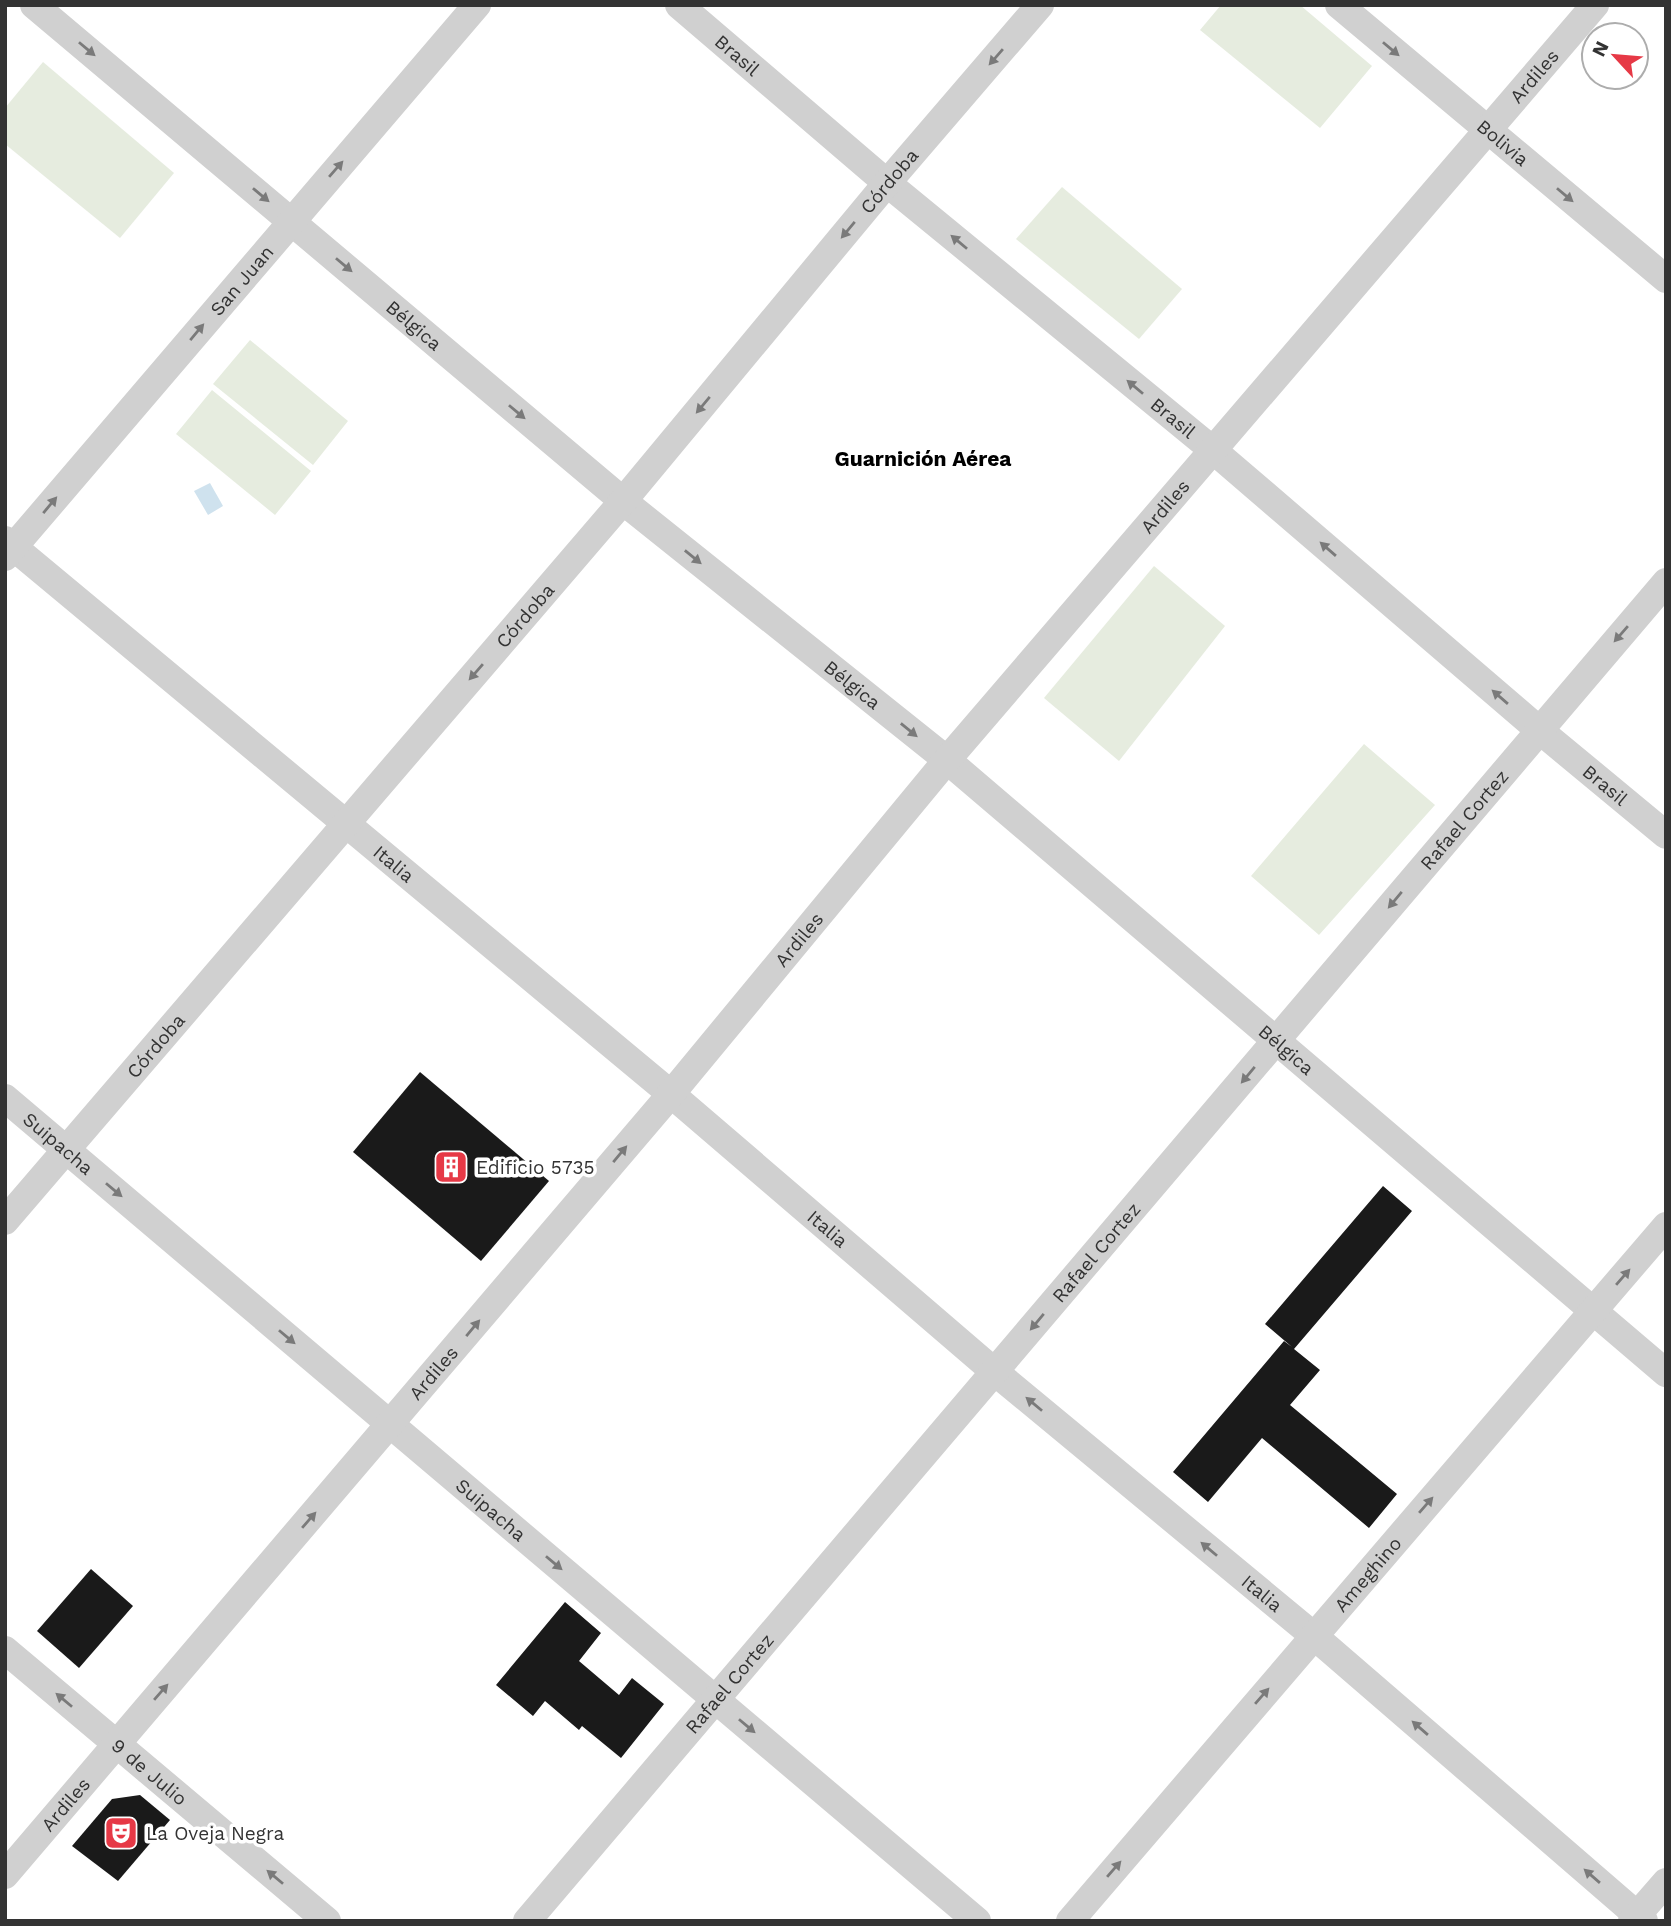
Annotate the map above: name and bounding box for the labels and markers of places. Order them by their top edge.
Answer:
building icon: Edificio 5735 [432,1148,470,1186]
place label: Edificio 5735 [476,1156,595,1179]
theatre icon: La Oveja Negra [102,1814,140,1852]
place label: La Oveja Negra [146,1822,284,1845]

